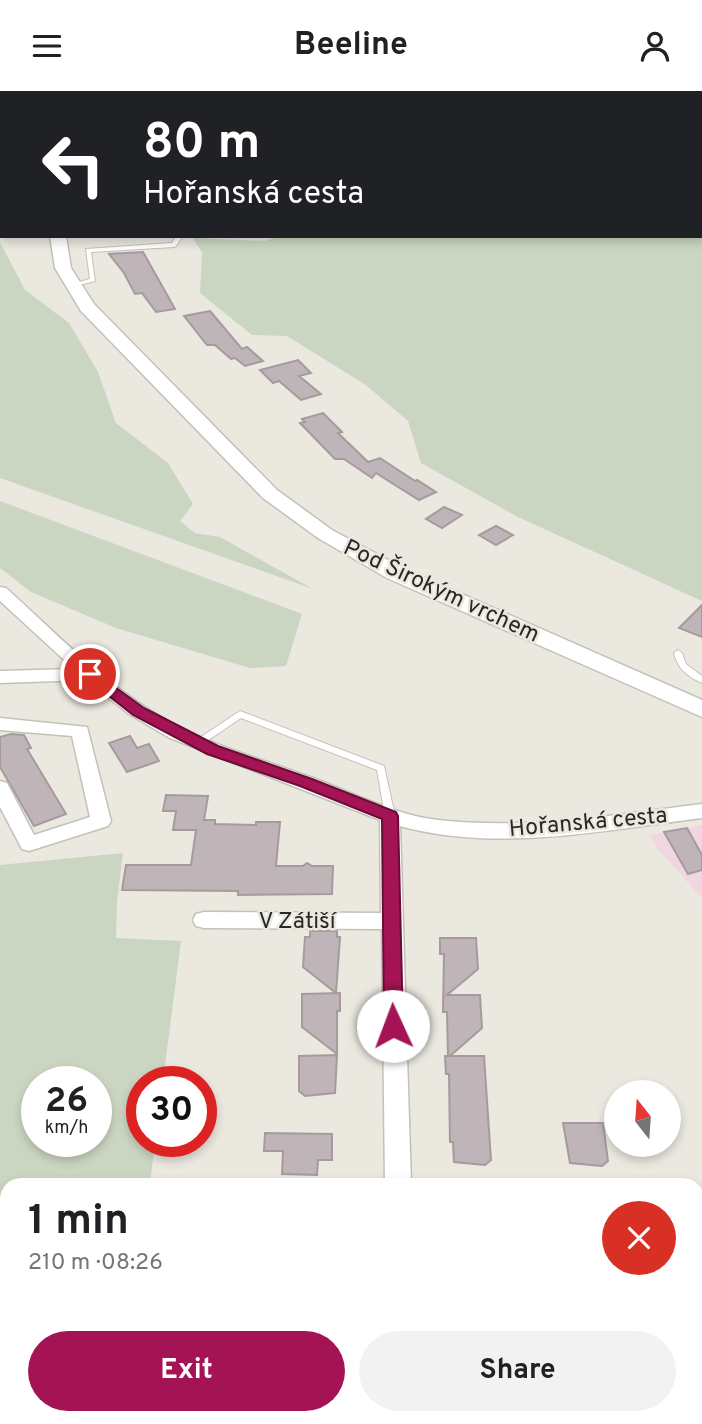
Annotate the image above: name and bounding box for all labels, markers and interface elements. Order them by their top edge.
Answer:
text: Beeline [294,26,408,66]
icon: menu [28,27,66,65]
icon: person [636,27,674,65]
text: 80 m [143,114,260,176]
icon: left [28,119,119,210]
text: Hořanská cesta [143,175,364,215]
street label: Pod Širokým vrchem [338,532,545,650]
pin [60,644,120,704]
icon: arrive [71,655,109,693]
street label: Hořanská cesta [508,802,669,845]
street label: V Zátiší [258,908,338,937]
position arrow [356,989,430,1063]
speed limit sign: 30 [126,1066,217,1157]
text: 26 [45,1080,88,1124]
north arrow [604,1080,681,1157]
map controls [604,1080,681,1157]
text: km/h [45,1117,88,1140]
text: 1 min [28,1196,129,1249]
button: close [602,1201,676,1275]
text: 210 m · 08:26 [28,1249,163,1278]
button: Exit [28,1331,345,1411]
button: Share [359,1331,676,1411]

